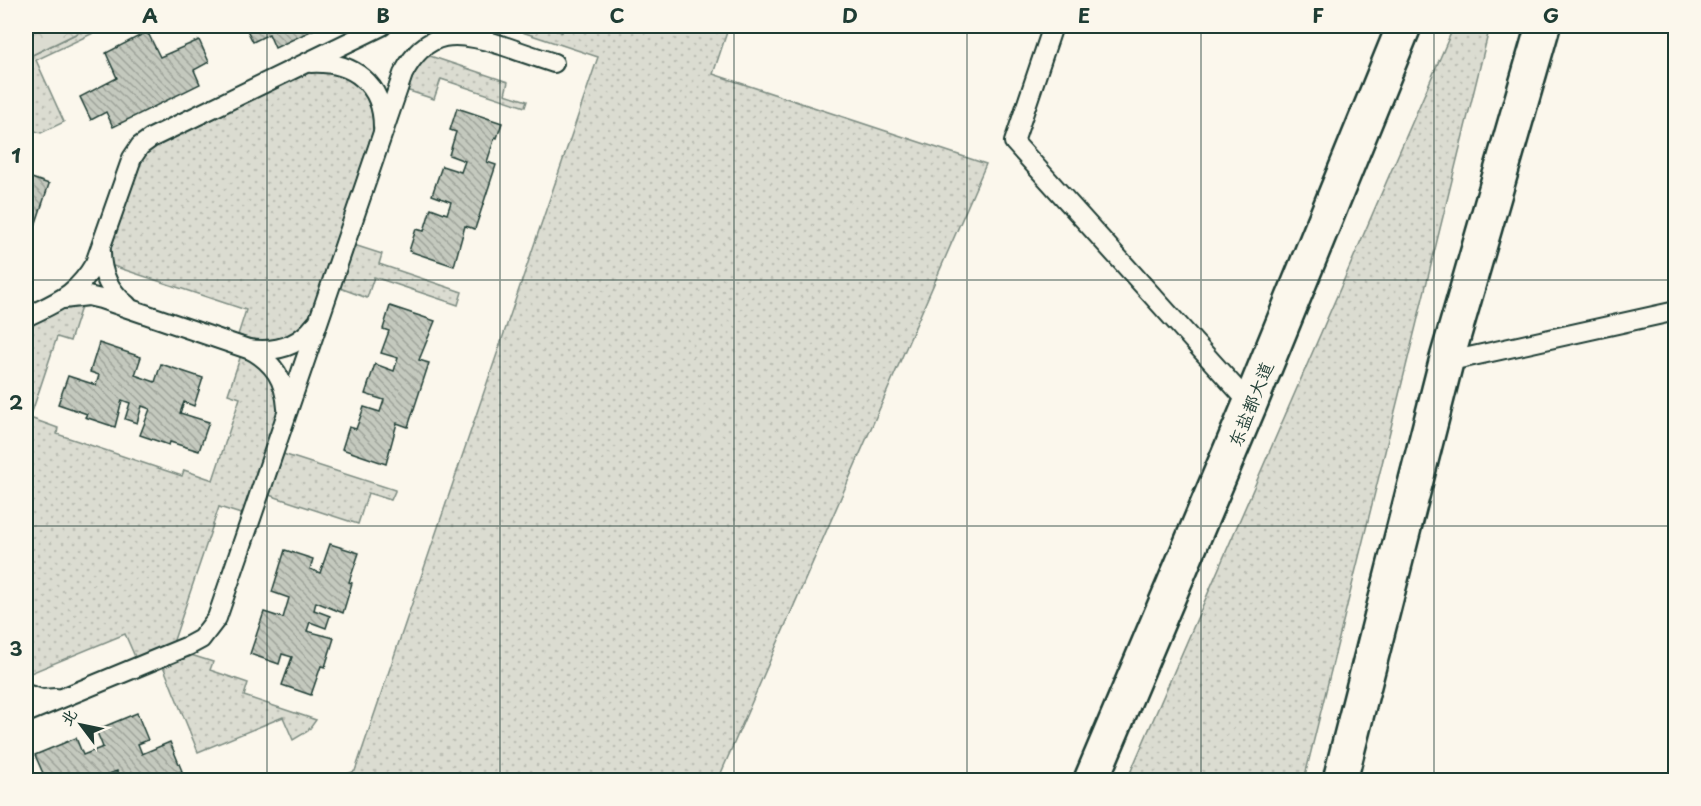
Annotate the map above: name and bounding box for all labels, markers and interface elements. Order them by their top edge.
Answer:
text: A [142,0,158,30]
text: B [376,0,390,30]
text: C [609,0,625,30]
text: D [842,0,858,30]
text: E [1078,0,1090,30]
text: F [1312,0,1324,30]
text: G [1543,0,1559,30]
text: 1 [11,140,21,170]
street label: 东盐都大道 [1221,357,1279,451]
text: 2 [9,387,23,417]
text: 3 [9,633,23,663]
north arrow [51,695,111,755]
text: 北 [53,703,82,730]

